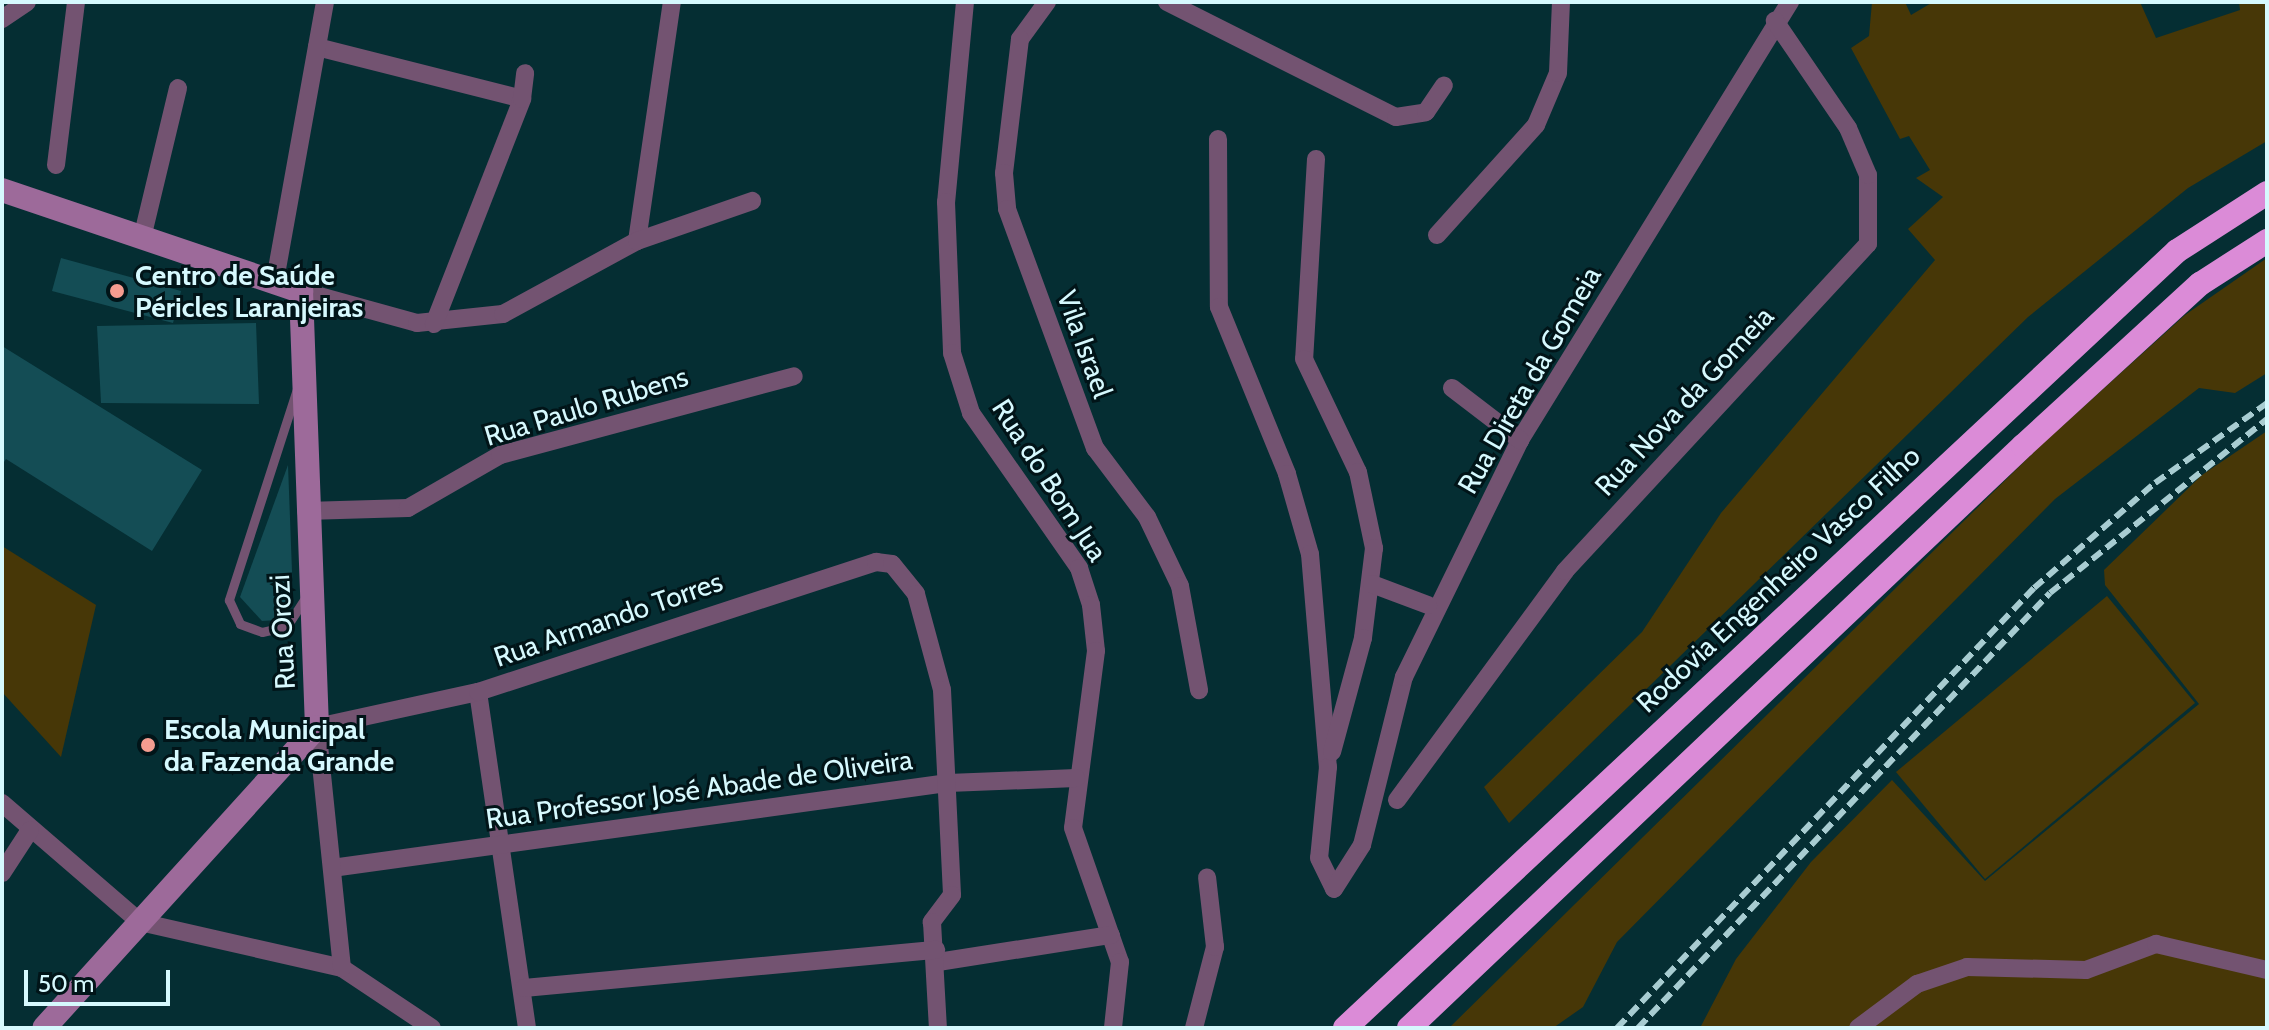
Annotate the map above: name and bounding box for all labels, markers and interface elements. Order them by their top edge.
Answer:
place label: Centro de Saúde Péricles Laranjeiras [135,258,363,324]
street label: Rua Direta da Gomeia [1450,260,1608,500]
marker: Centro de Saúde Péricles Laranjeiras [106,280,128,302]
street label: Vila Israel [1050,286,1120,402]
street label: Rua Nova da Gomeia [1588,299,1780,503]
street label: Rua Paulo Rubens [480,359,692,453]
street label: Rua do Bom Jua [985,393,1115,567]
street label: Rodovia Engenheiro Vasco Filho [1629,439,1927,719]
street label: Rua Armando Torres [489,564,727,674]
street label: Rua Orozi [262,574,302,690]
place label: Escola Municipal da Fazenda Grande [164,712,394,778]
marker: Escola Municipal da Fazenda Grande [139,736,157,754]
street label: Rua Professor José Abade de Oliveira [484,742,914,836]
scale bar [28,954,174,1004]
text: 50 m [38,969,94,998]

